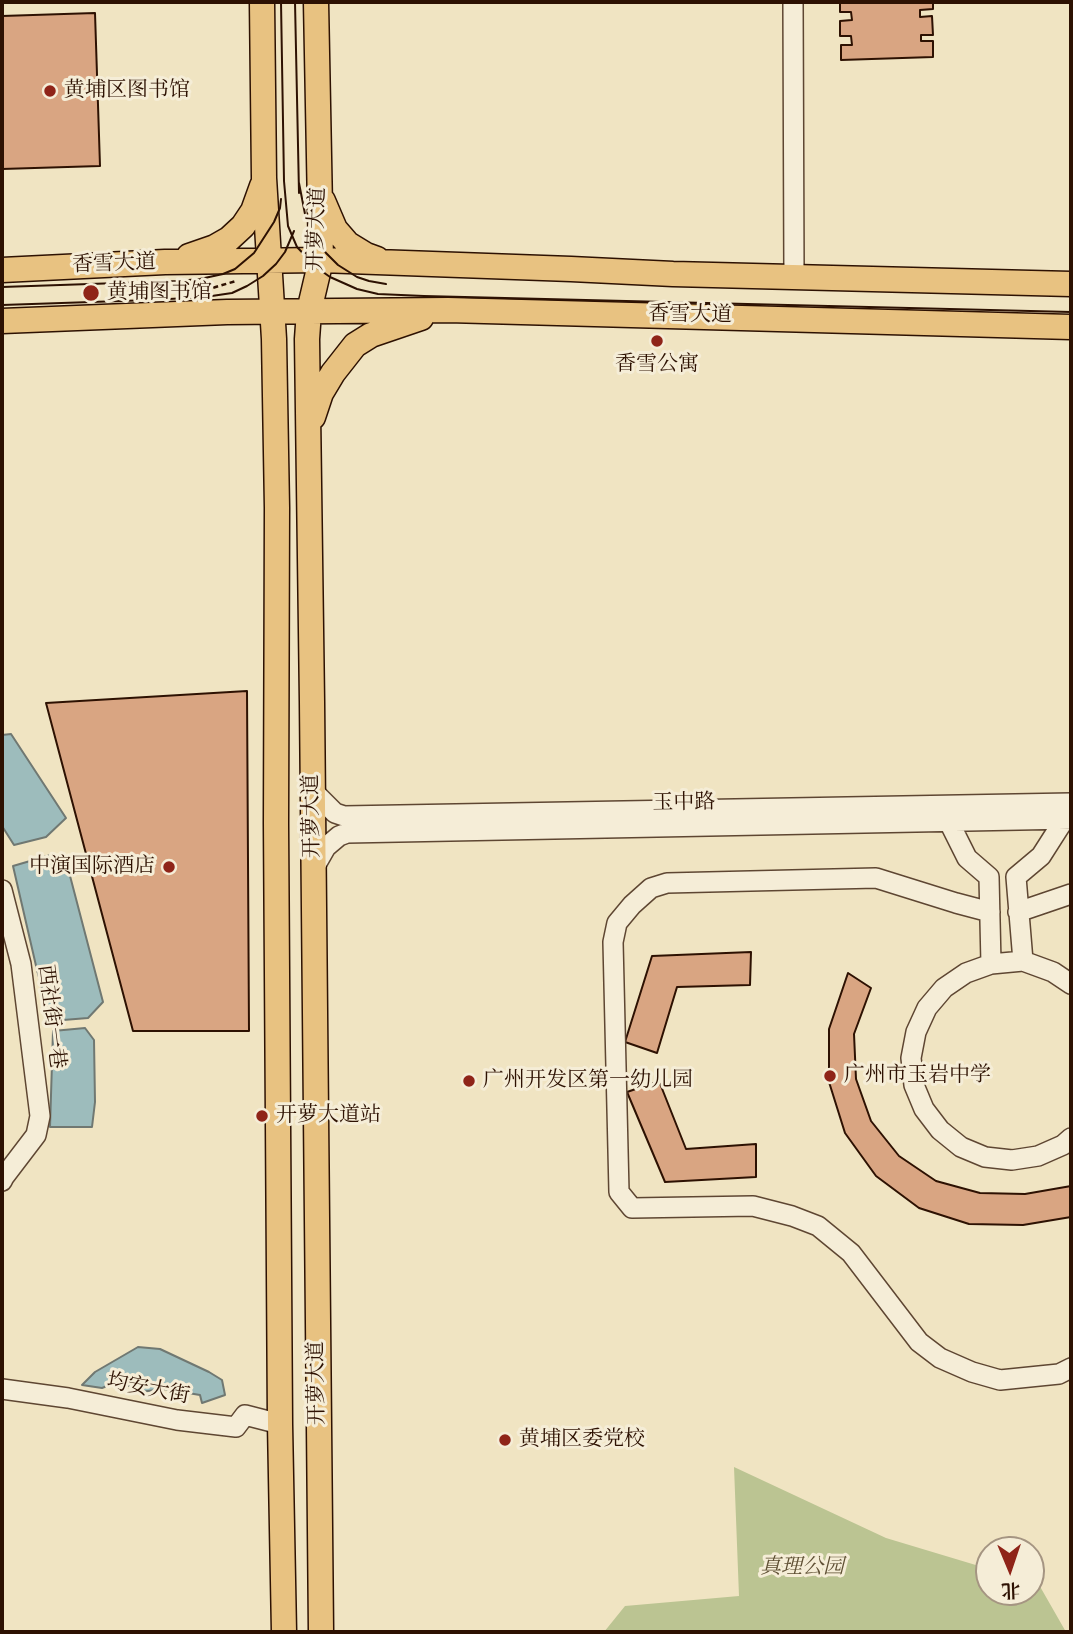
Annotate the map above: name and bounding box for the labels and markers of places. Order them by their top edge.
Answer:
place label: 黄埔区图书馆 [64,78,190,104]
marker: 黄埔区图书馆 [42,83,58,99]
place label: 黄埔图书馆 [107,280,212,306]
marker: 黄埔图书馆 [81,283,101,303]
marker: 香雪公寓 [649,333,665,349]
place label: 香雪公寓 [615,352,699,378]
place label: 中演国际酒店 [29,854,155,880]
marker: 中演国际酒店 [161,859,177,875]
place label: 广州市玉岩中学 [844,1063,991,1089]
place label: 广州开发区第一幼儿园 [483,1068,693,1094]
marker: 广州市玉岩中学 [822,1068,838,1084]
marker: 广州开发区第一幼儿园 [461,1073,477,1089]
place label: 开萝大道站 [276,1103,381,1129]
marker: 开萝大道站 [254,1108,270,1124]
place label: 黄埔区委党校 [519,1427,645,1453]
marker: 黄埔区委党校 [497,1432,513,1448]

